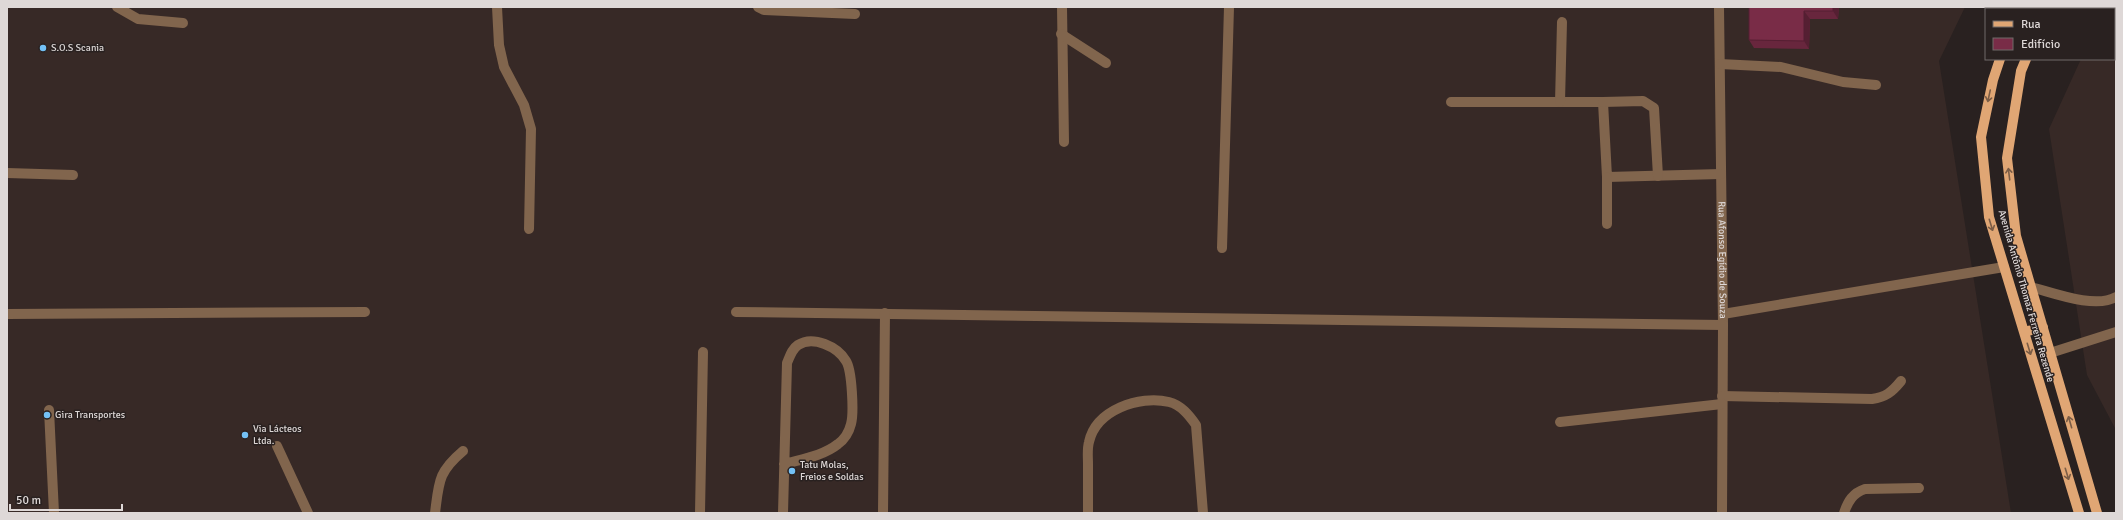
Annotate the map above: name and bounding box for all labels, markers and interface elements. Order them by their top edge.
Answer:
legend [1985,8,2115,60]
text: Rua [2021,17,2041,32]
text: Edifício [2021,37,2060,52]
place label: S.O.S Scania [51,42,104,54]
marker: S.O.S Scania [38,43,48,53]
one-way arrow [1985,90,1993,103]
one-way arrow [2005,168,2013,181]
street label: Rua Afonso Egídio de Souza [1715,201,1729,319]
street label: Avenida Antônio Thomaz Ferreira Rezende [1996,208,2056,384]
one-way arrow [1988,218,1995,231]
one-way arrow [2026,342,2033,355]
place label: Gira Transportes [55,409,126,421]
marker: Gira Transportes [42,410,52,420]
one-way arrow [2066,416,2073,429]
place label: Via Lácteos Ltda. [253,423,302,447]
marker: Via Lácteos Ltda. [240,430,250,440]
place label: Tatu Molas, Freios e Soldas [800,459,864,483]
marker: Tatu Molas, Freios e Soldas [787,466,797,476]
one-way arrow [2064,467,2071,480]
scale bar [10,486,122,512]
text: 50 m [16,493,41,508]

